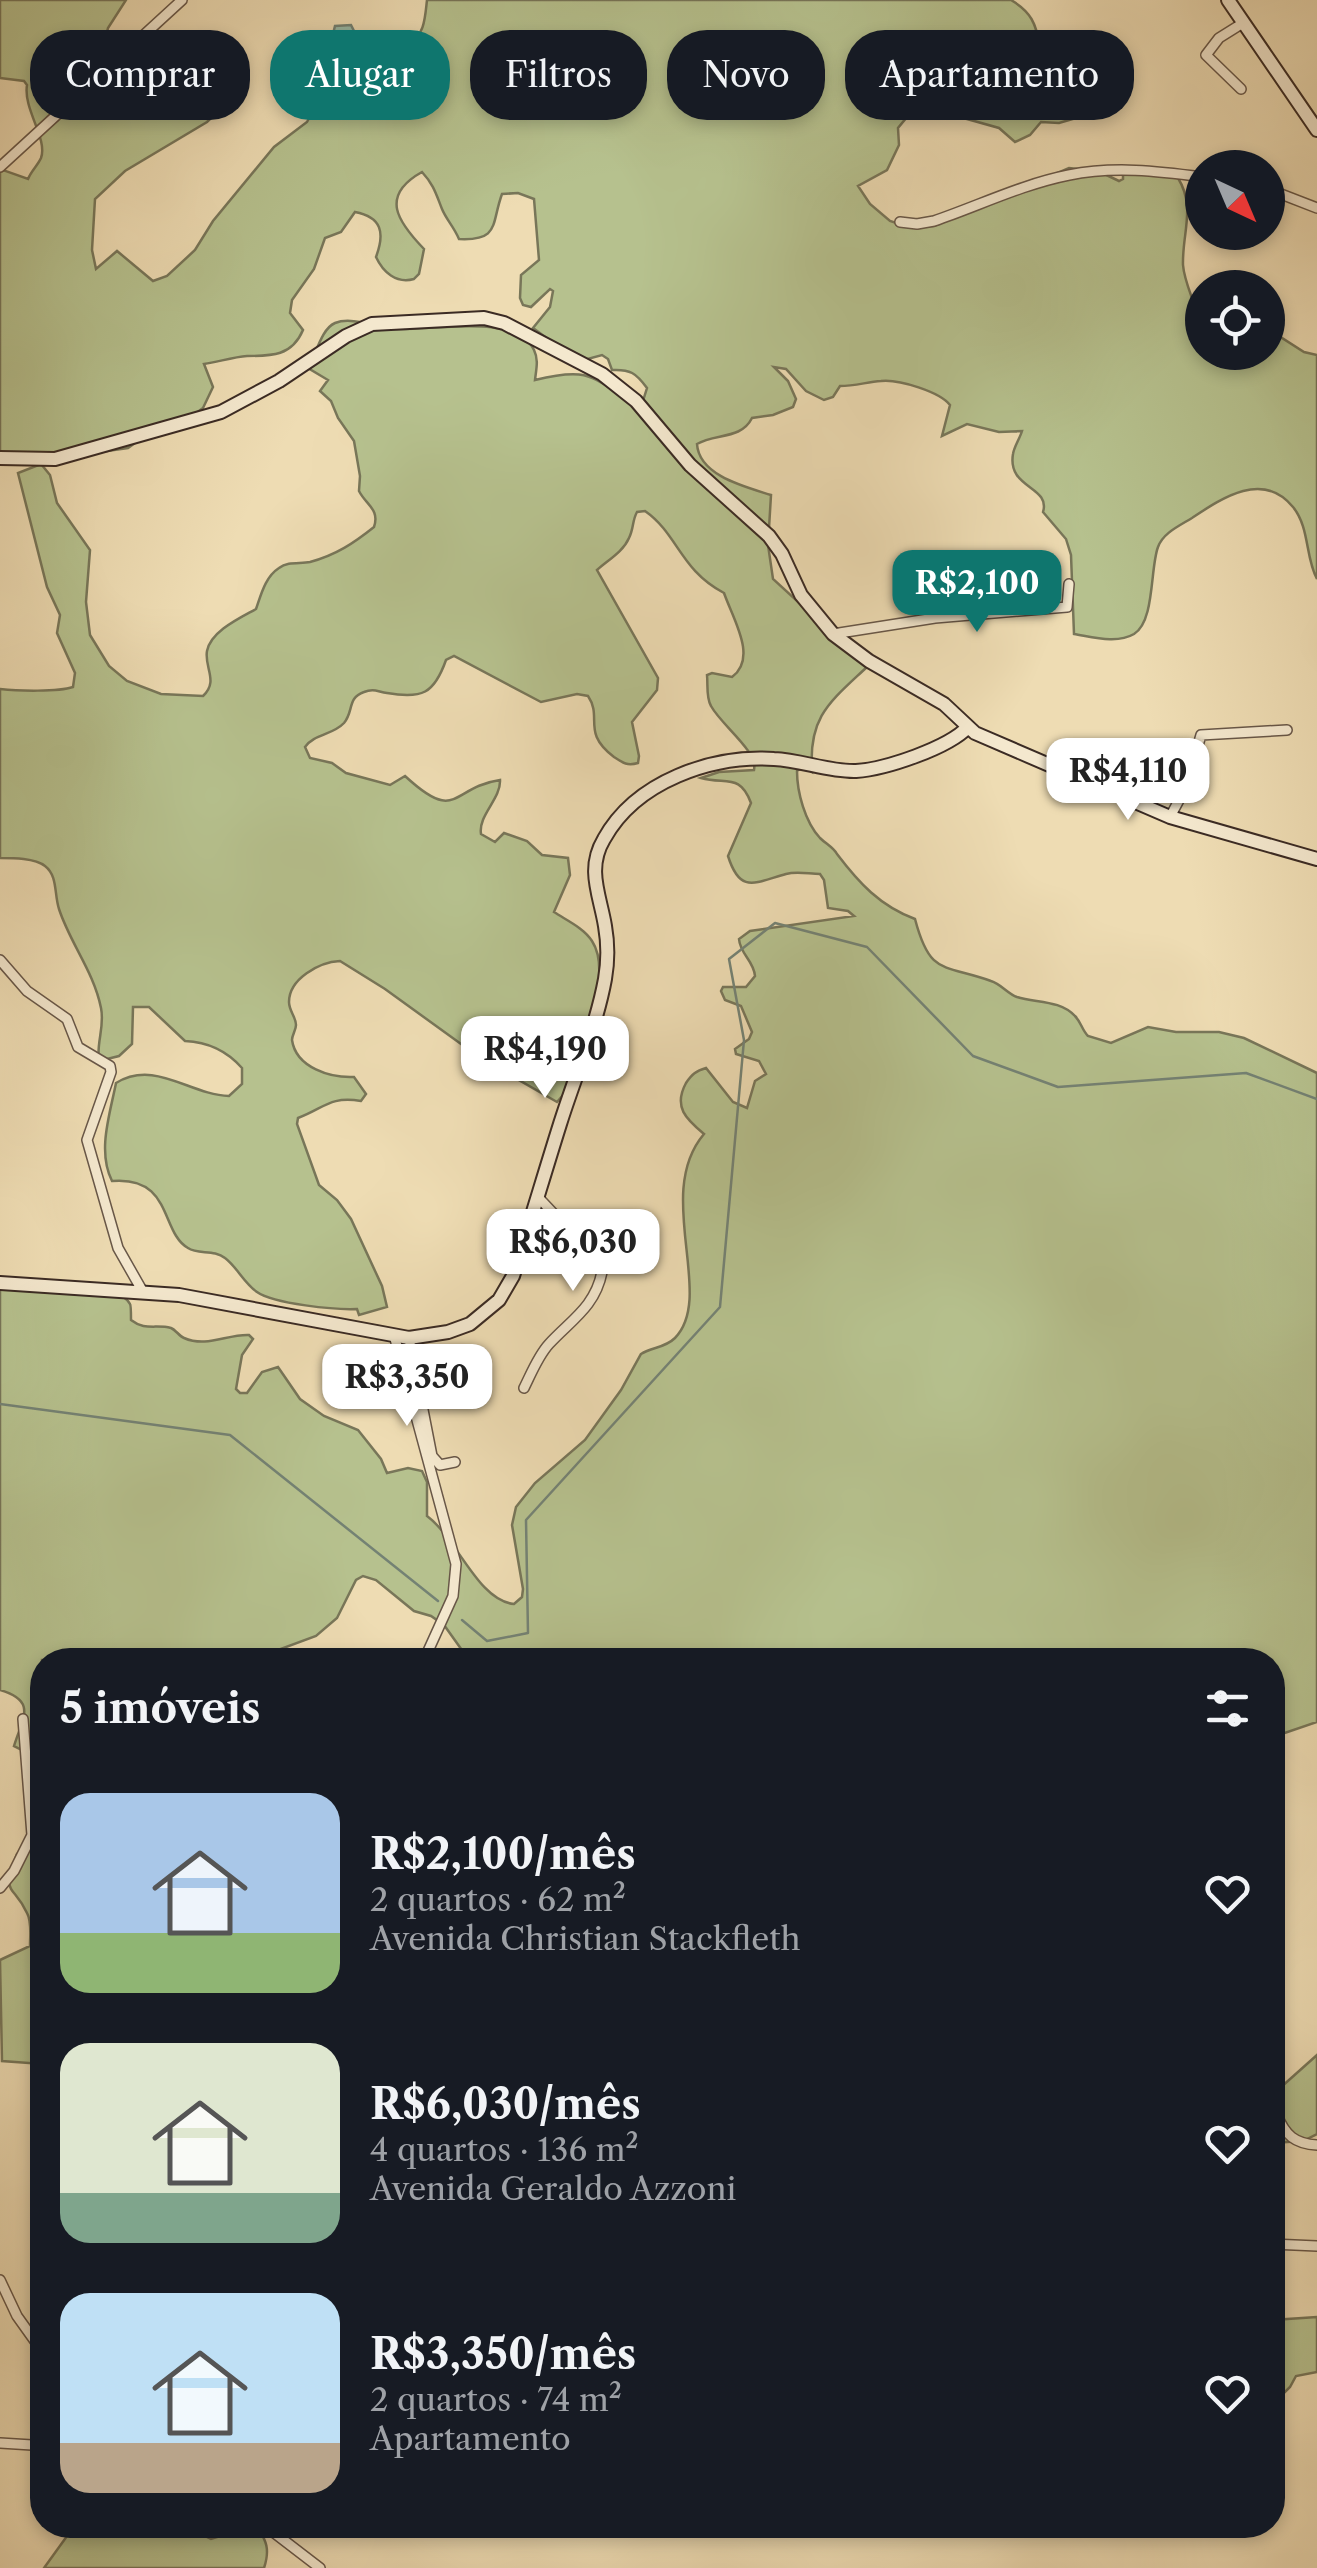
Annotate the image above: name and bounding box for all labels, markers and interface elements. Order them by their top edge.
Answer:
chip: Comprar [30,30,250,120]
chip: Alugar [270,30,450,120]
chip: Filtros [470,30,647,120]
chip: Novo [667,30,825,120]
chip: Apartamento [845,30,1134,120]
north arrow [1185,150,1285,250]
map controls [1185,150,1285,370]
button: locate [1185,270,1285,370]
pin: R$2,100 [885,550,1069,635]
text: R$2,100 [914,563,1040,602]
pin: R$4,110 [1036,738,1220,823]
text: R$4,110 [1068,751,1188,790]
pin: R$4,190 [453,1016,637,1101]
text: R$4,190 [483,1029,607,1068]
pin: R$6,030 [481,1209,665,1294]
text: R$6,030 [509,1222,637,1261]
pin: R$3,350 [315,1344,499,1429]
text: R$3,350 [344,1357,470,1396]
icon: filters [1200,1681,1255,1736]
text: 5 imóveis [60,1682,261,1734]
text: R$2,100/mês [370,1828,636,1880]
icon: home [140,1833,260,1953]
icon: heart [1200,1866,1255,1921]
text: 2 quartos · 62 m² [370,1880,626,1919]
text: Avenida Christian Stackfleth [370,1919,801,1958]
text: R$6,030/mês [370,2078,641,2130]
icon: home [140,2083,260,2203]
icon: heart [1200,2116,1255,2171]
text: 4 quartos · 136 m² [370,2130,639,2169]
text: Avenida Geraldo Azzoni [370,2169,736,2208]
text: R$3,350/mês [370,2328,636,2380]
icon: home [140,2333,260,2453]
icon: heart [1200,2366,1255,2421]
text: 2 quartos · 74 m² [370,2380,622,2419]
text: Apartamento [370,2419,571,2458]

